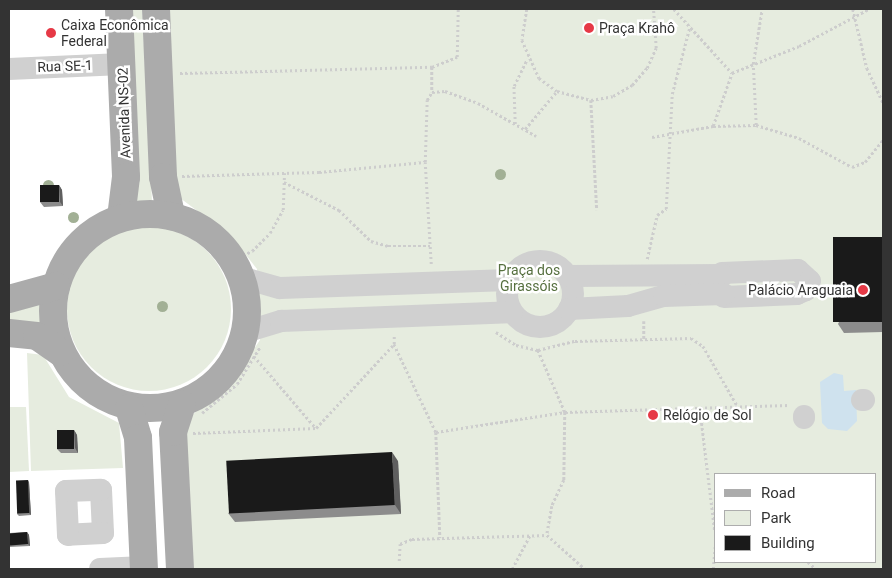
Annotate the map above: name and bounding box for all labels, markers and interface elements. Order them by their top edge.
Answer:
place label: Caixa Econômica Federal [61,17,169,49]
place label: Praça Krahô [599,20,675,36]
marker: Praça Krahô [583,22,595,34]
marker: Caixa Econômica Federal [45,27,57,39]
street label: Rua SE-1 [37,57,93,75]
street label: Avenida NS-02 [114,67,134,159]
park label: Praça dos Girassóis [498,262,560,294]
place label: Palácio Araguaia [748,282,853,298]
marker: Palácio Araguaia [857,284,869,296]
place label: Relógio de Sol [663,407,752,423]
marker: Relógio de Sol [647,409,659,421]
legend [714,473,877,563]
text: Road [761,484,795,502]
text: Park [761,509,791,527]
text: Building [761,534,815,552]

